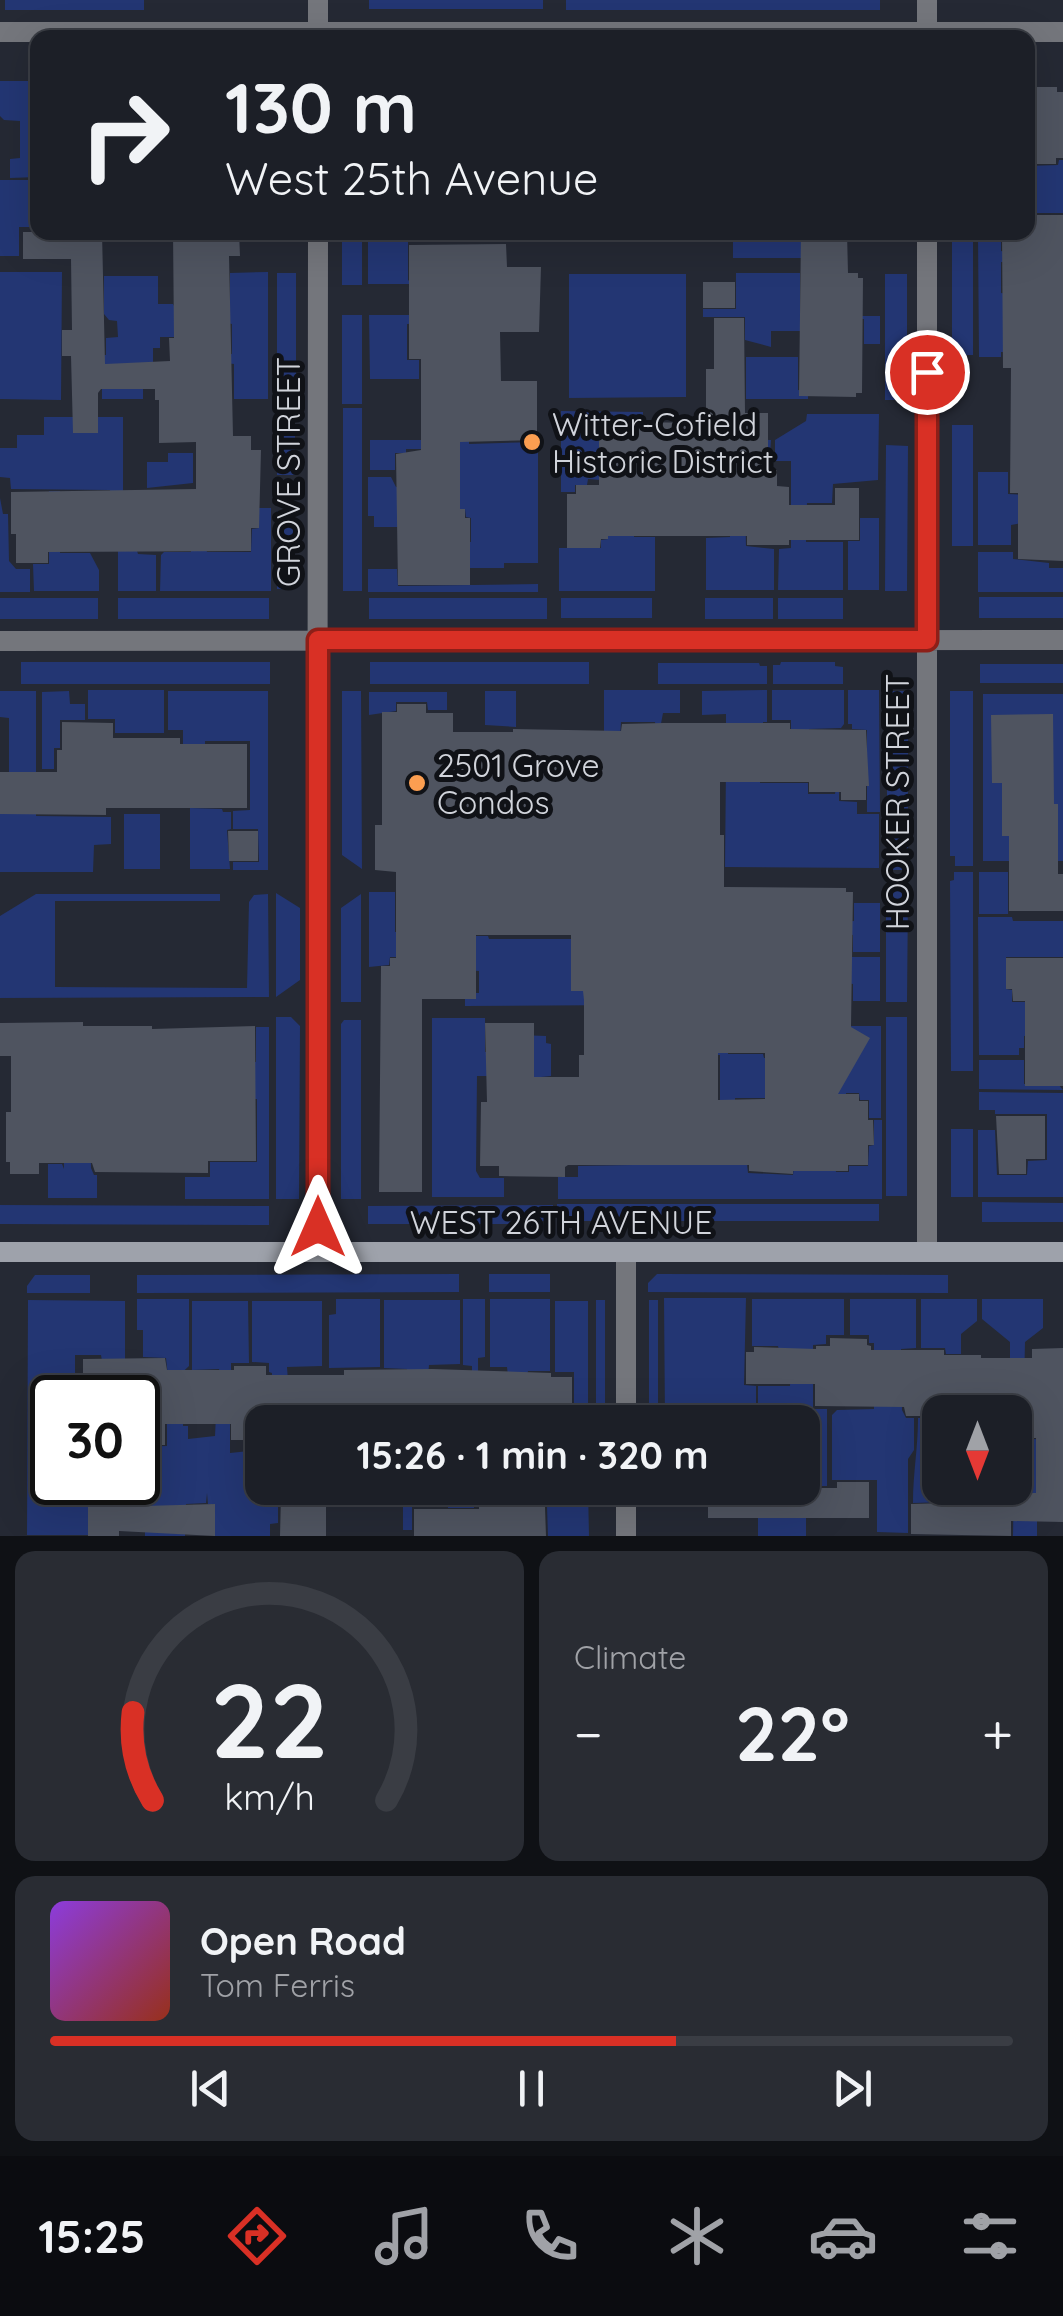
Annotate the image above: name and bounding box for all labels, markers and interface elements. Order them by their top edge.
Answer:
text: 130 m [225,63,417,151]
icon: right [60,70,190,200]
text: West 25th Avenue [225,150,598,206]
pin [885,330,970,415]
icon: arrive [900,345,955,400]
street label: GROVE STREET [268,357,308,587]
place label: Witter-Cofield Historic District [552,404,774,481]
marker: Witter-Cofield Historic District [521,431,543,453]
street label: HOOKER STREET [877,674,917,930]
place label: 2501 Grove Condos [437,745,600,822]
marker: 2501 Grove Condos [406,772,428,794]
position arrow [266,1175,370,1279]
street label: WEST 26TH AVENUE [410,1202,712,1242]
speed limit sign: 30 [30,1375,160,1505]
north arrow [922,1395,1032,1505]
map controls [922,1395,1032,1505]
text: 15:26 · 1 min · 320 m [356,1431,709,1479]
text: Climate [574,1637,686,1677]
text: 22 [210,1654,329,1784]
text: 22° [735,1686,850,1780]
text: − [574,1699,603,1768]
text: + [982,1699,1013,1768]
text: km/h [224,1774,315,1819]
text: Open Road [200,1917,406,1965]
text: Tom Ferris [200,1965,355,2005]
icon: previous [183,2061,238,2116]
icon: pause [504,2061,559,2116]
icon: next [825,2061,880,2116]
icon: directions [222,2201,292,2271]
icon: music [369,2201,439,2271]
icon: phone [515,2201,585,2271]
icon: climate [662,2201,732,2271]
icon: car [808,2201,878,2271]
icon: filters [955,2201,1025,2271]
text: 15:25 [38,2208,146,2264]

